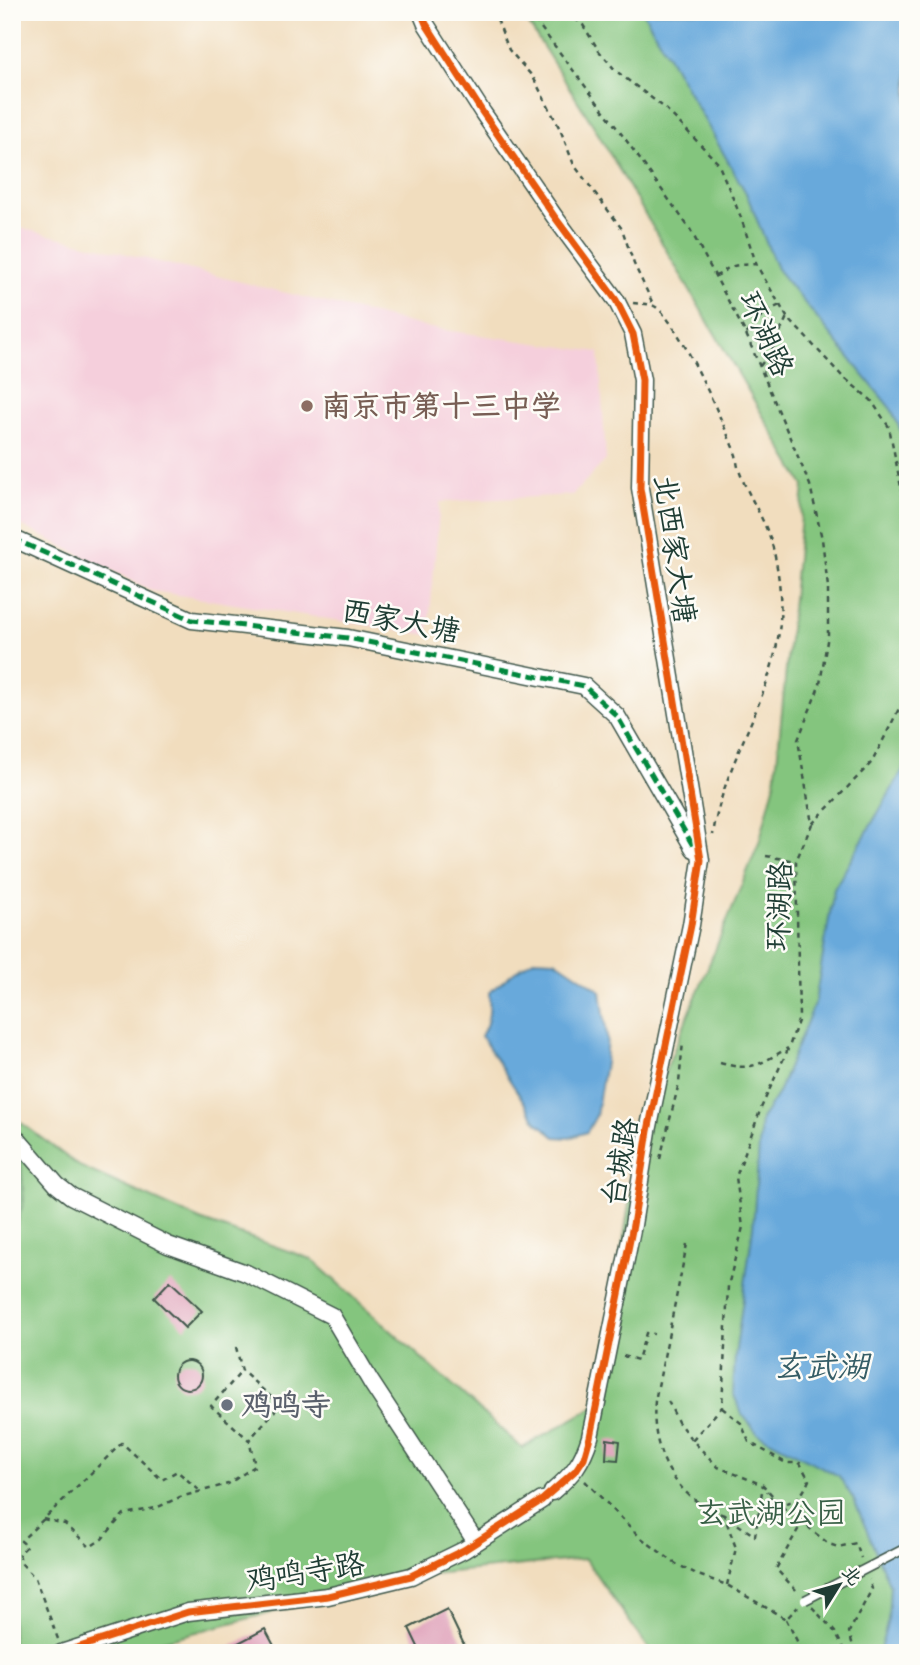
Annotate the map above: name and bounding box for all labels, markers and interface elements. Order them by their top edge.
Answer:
street label: 环湖路 [730,285,802,383]
place label: 南京市第十三中学 [321,387,561,425]
marker: 南京市第十三中学 [299,398,315,414]
street label: 北西家大塘 [646,472,704,626]
street label: 西家大塘 [338,591,464,651]
street label: 环湖路 [758,860,800,952]
street label: 台城路 [593,1114,647,1210]
water label: 玄武湖 [773,1346,872,1387]
place label: 鸡鸣寺 [241,1386,331,1424]
marker: 鸡鸣寺 [219,1397,235,1413]
park label: 玄武湖公园 [696,1494,846,1532]
street label: 鸡鸣寺路 [243,1544,367,1600]
north arrow [804,1550,874,1620]
text: 北 [836,1561,867,1590]

